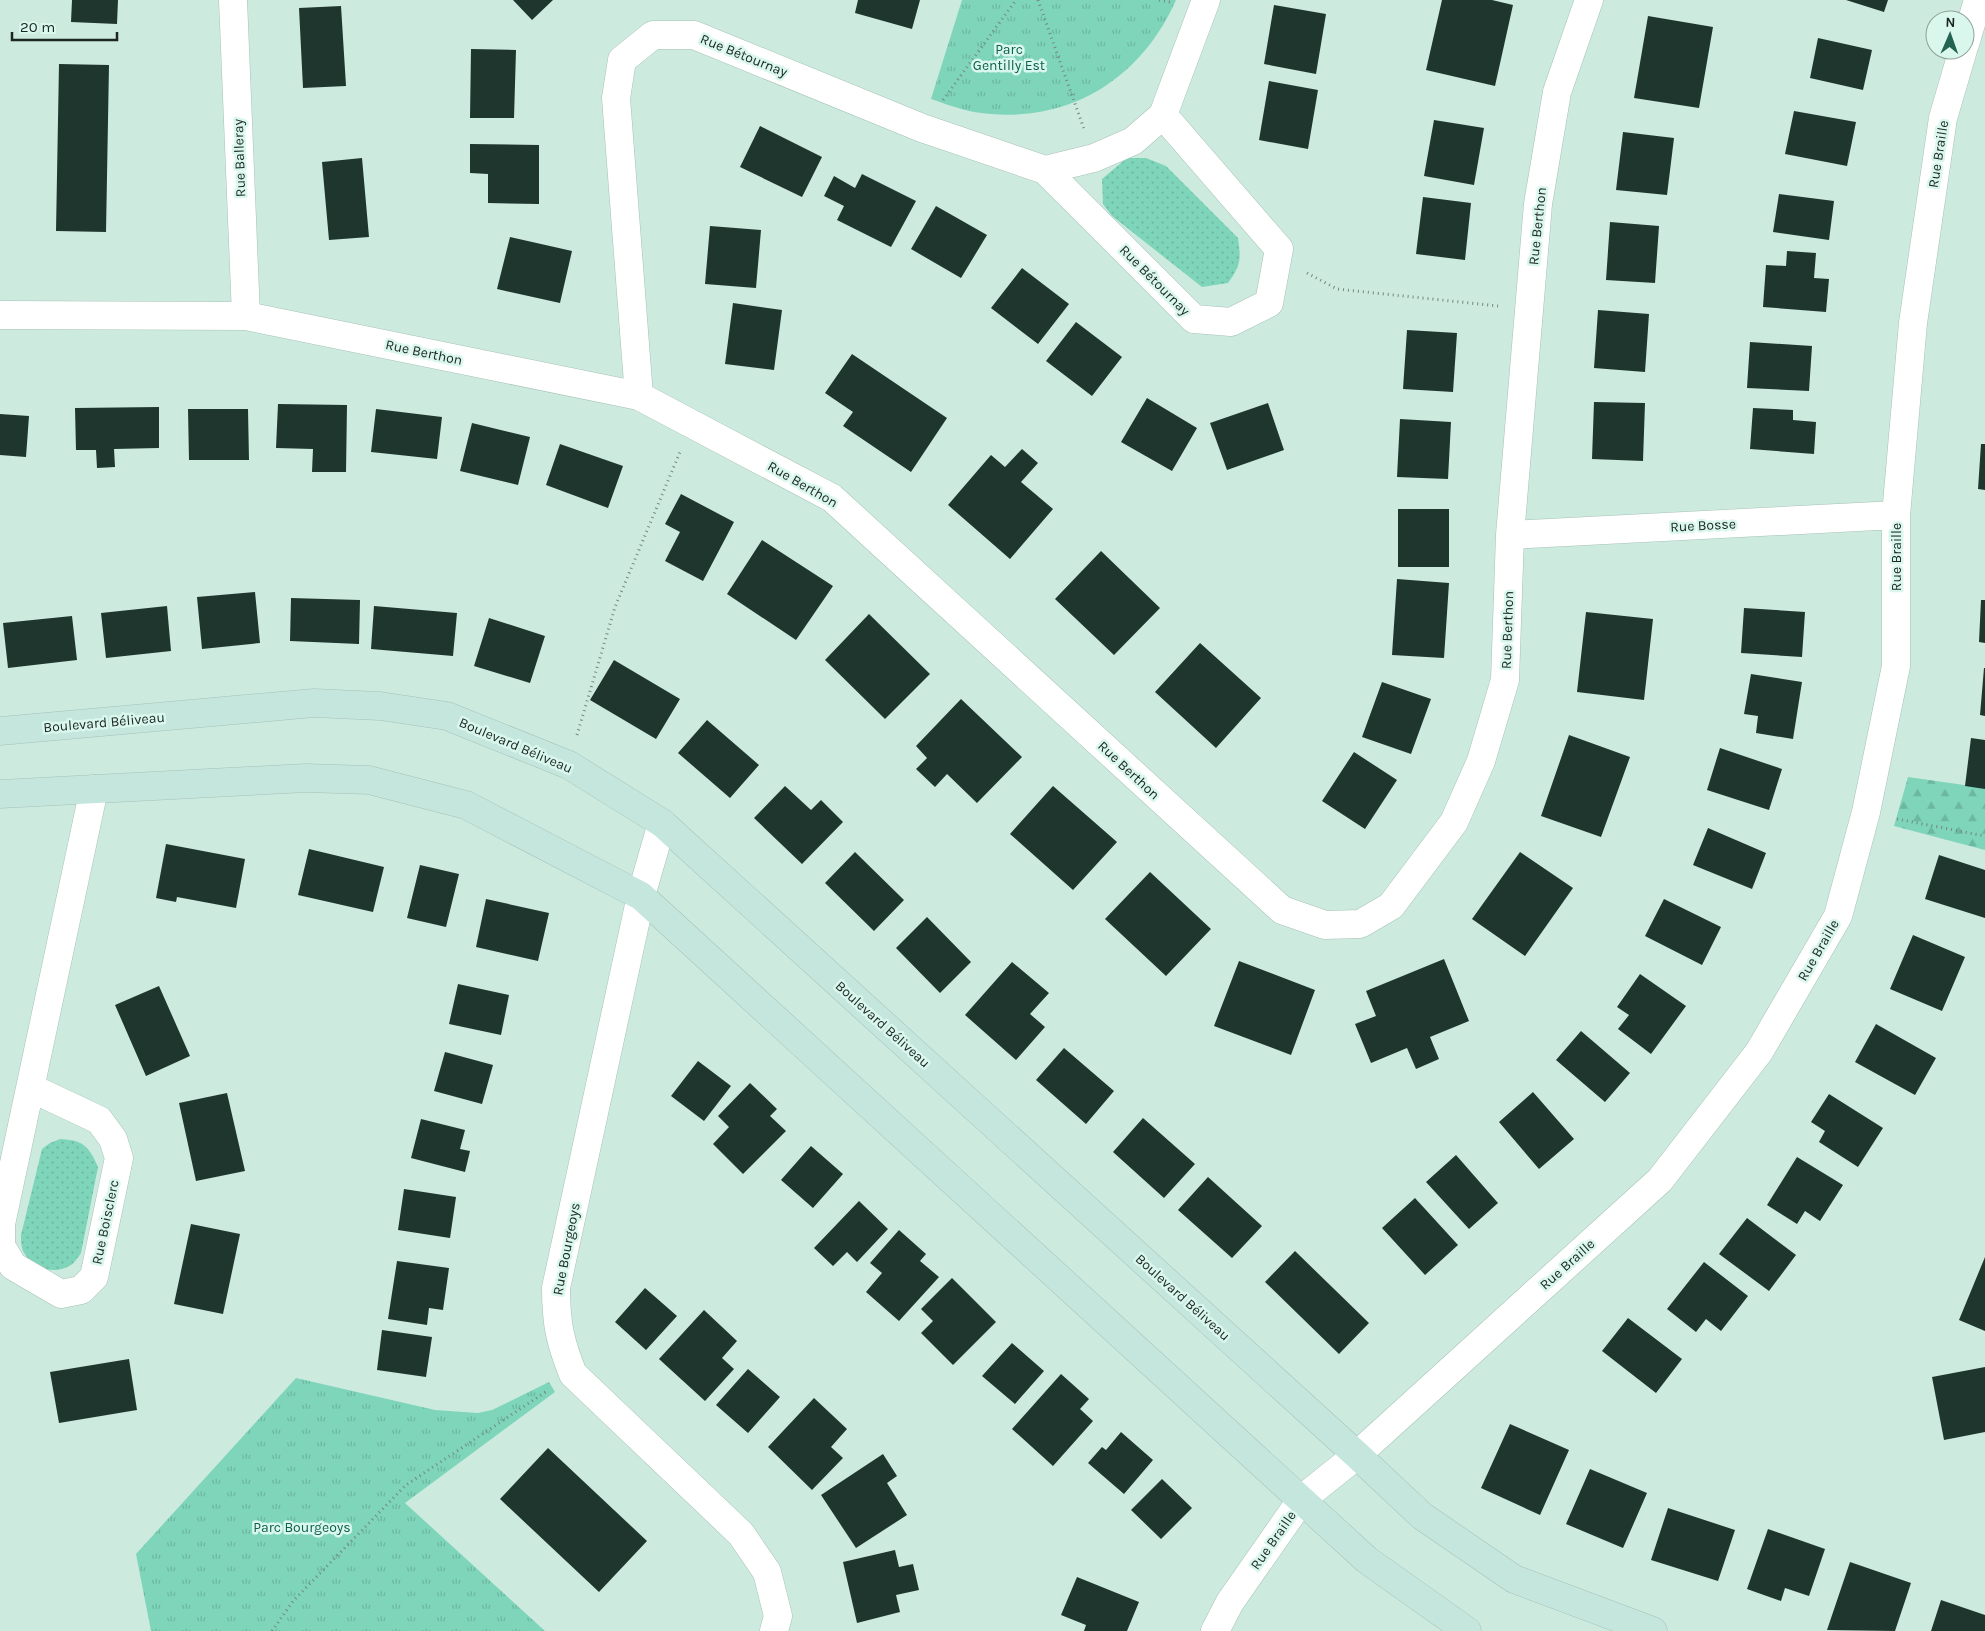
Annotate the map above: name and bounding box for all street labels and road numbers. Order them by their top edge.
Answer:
street label: Rue Bétournay [698,30,790,81]
street label: Rue Balleray [230,118,249,197]
street label: Rue Braille [1925,119,1952,189]
street label: Rue Berthon [1525,186,1550,266]
street label: Rue Bétournay [1116,242,1194,319]
street label: Rue Berthon [384,336,464,369]
street label: Rue Berthon [765,457,841,511]
street label: Rue Bosse [1670,515,1736,536]
street label: Rue Braille [1888,523,1905,591]
street label: Rue Berthon [1498,591,1517,669]
street label: Boulevard Béliveau [43,709,165,736]
street label: Boulevard Béliveau [456,714,575,777]
street label: Rue Berthon [1094,737,1163,803]
street label: Rue Braille [1794,916,1843,984]
street label: Boulevard Béliveau [832,977,934,1071]
street label: Rue Boisclerc [88,1178,123,1266]
street label: Rue Bourgeoys [549,1201,584,1297]
street label: Rue Braille [1536,1235,1598,1294]
street label: Boulevard Béliveau [1132,1250,1234,1344]
street label: Rue Braille [1247,1507,1300,1573]

